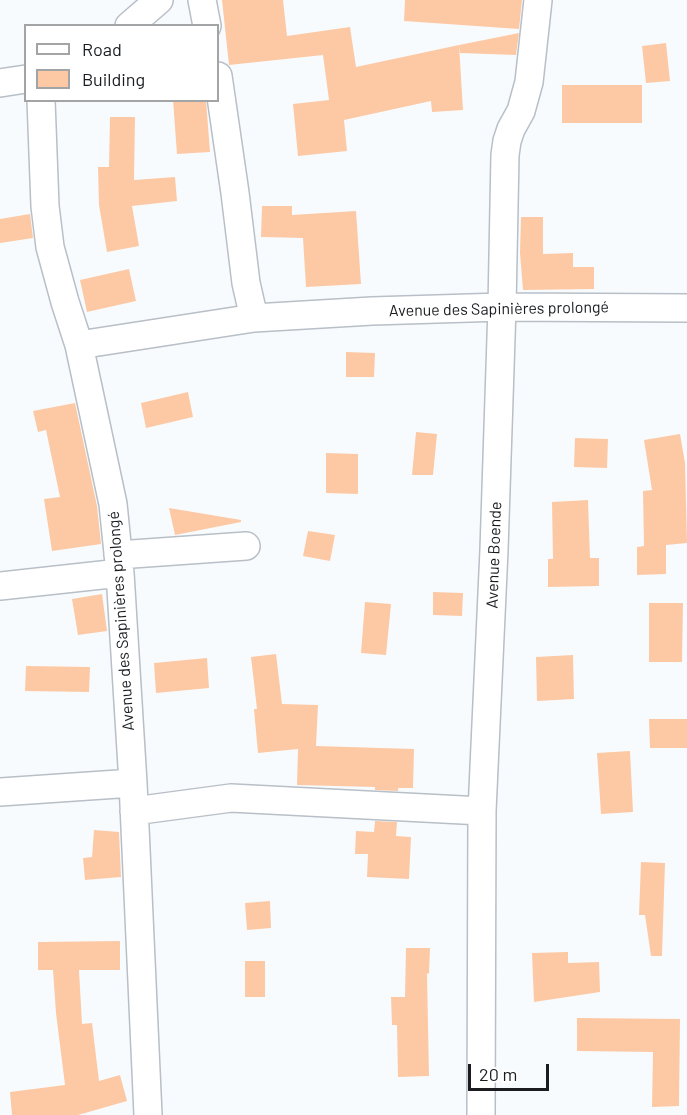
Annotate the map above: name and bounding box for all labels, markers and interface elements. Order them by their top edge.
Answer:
legend [24,24,219,102]
text: Road [82,38,122,60]
text: Building [82,68,145,90]
street label: Avenue des Sapinières prolongé [389,297,609,321]
street label: Avenue Boende [483,501,505,609]
street label: Avenue des Sapinières prolongé [104,511,138,731]
scale bar [471,1052,552,1090]
text: 20 m [479,1063,517,1085]

